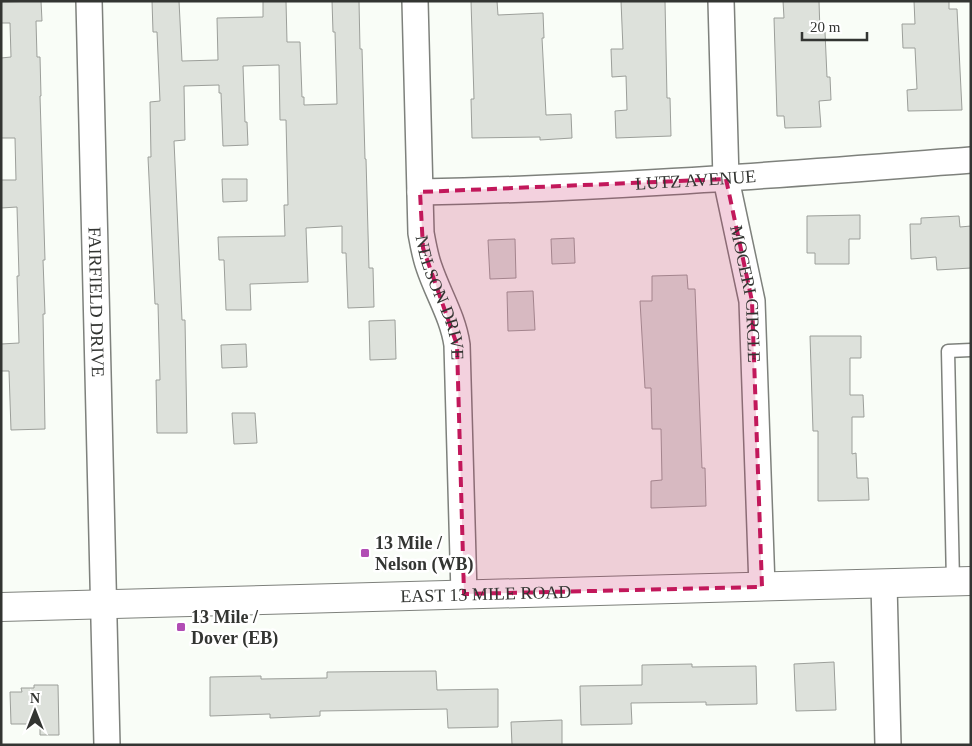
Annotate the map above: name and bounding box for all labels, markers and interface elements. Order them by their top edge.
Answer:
scale bar [802,10,867,42]
text: 20 m [810,19,841,35]
street label: LUTZ AVENUE [635,166,757,194]
street label: MOCERI CIRCLE [726,224,764,363]
street label: FAIRFIELD DRIVE [84,227,108,377]
street label: NELSON DRIVE [412,234,468,360]
place label: 13 Mile / Nelson (WB) [375,533,474,575]
marker: 13 Mile / Nelson (WB) [359,547,371,559]
street label: EAST 13 MILE ROAD [400,582,572,606]
place label: 13 Mile / Dover (EB) [191,607,278,649]
marker: 13 Mile / Dover (EB) [175,621,187,633]
north arrow [10,686,60,736]
text: N [30,691,40,706]

